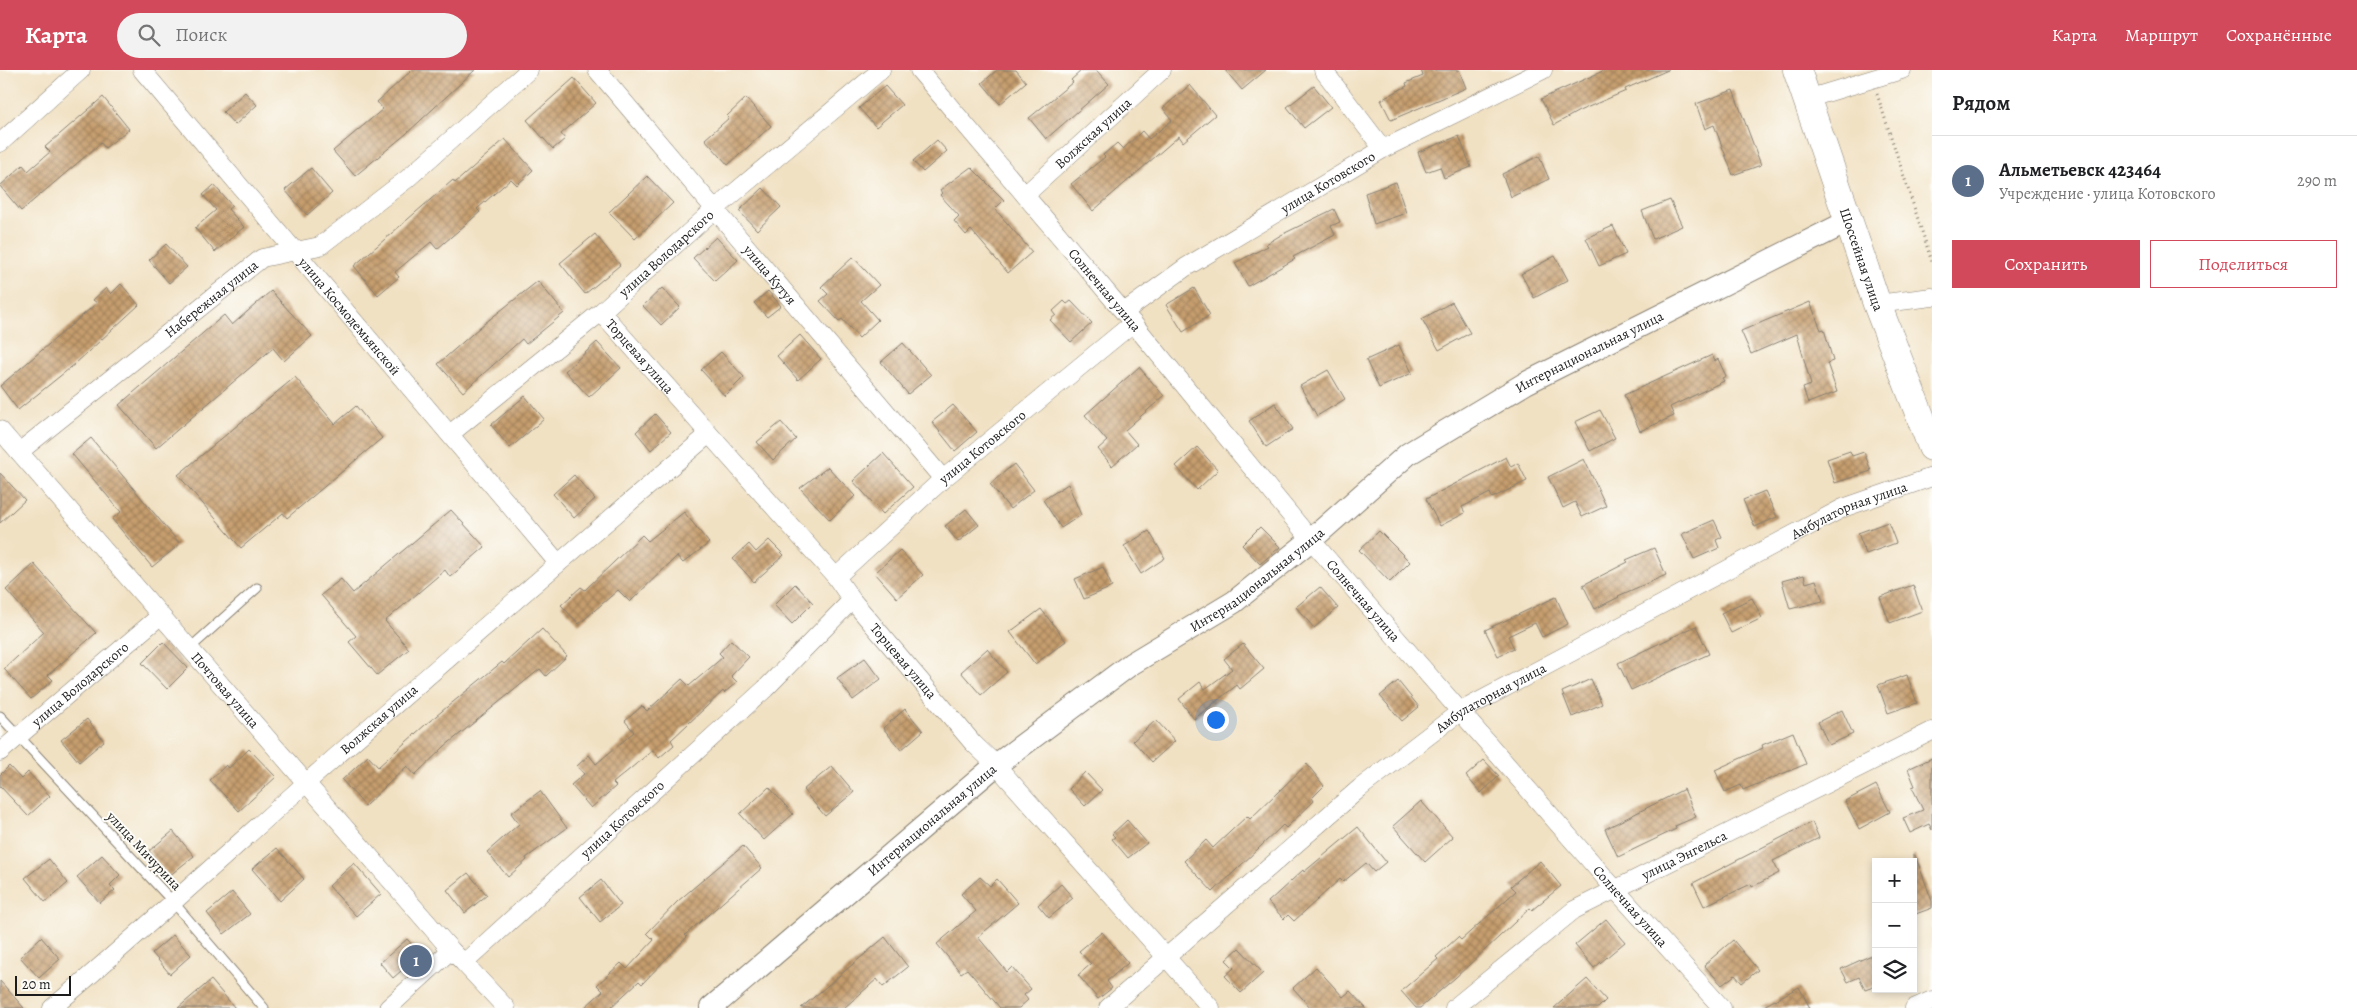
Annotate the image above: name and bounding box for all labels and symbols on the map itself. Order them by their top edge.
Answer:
street label: Волжская улица [1051,93,1136,173]
street label: улица Котовского [1276,146,1379,218]
street label: улица Володарского [614,205,718,302]
street label: Шоссейная улица [1835,205,1888,314]
street label: улица Кутуя [739,240,801,309]
street label: Солнечная улица [1064,244,1146,336]
street label: улица Космодемьянской [294,252,405,379]
street label: Набережная улица [161,255,262,342]
street label: Интернациональная улица [1511,306,1667,397]
street label: Торцевая улица [602,315,679,398]
street label: улица Котовского [934,405,1030,489]
street label: Амбулаторная улица [1787,477,1910,544]
street label: Интернациональная улица [1186,523,1329,636]
street label: Солнечная улица [1322,555,1405,646]
street label: Торцевая улица [866,619,941,703]
street label: улица Володарского [27,637,133,731]
street label: Почтовая улица [187,648,264,732]
street label: Амбулаторная улица [1431,658,1550,737]
street label: Волжская улица [336,680,422,758]
your location [1203,707,1229,733]
street label: Интернациональная улица [863,759,1001,880]
street label: улица Котовского [575,776,668,863]
street label: улица Мичурина [102,807,186,895]
street label: улица Энгельса [1637,825,1730,885]
street label: Солнечная улица [1589,861,1673,952]
pin: 1 [400,942,432,980]
scale bar [15,973,71,996]

